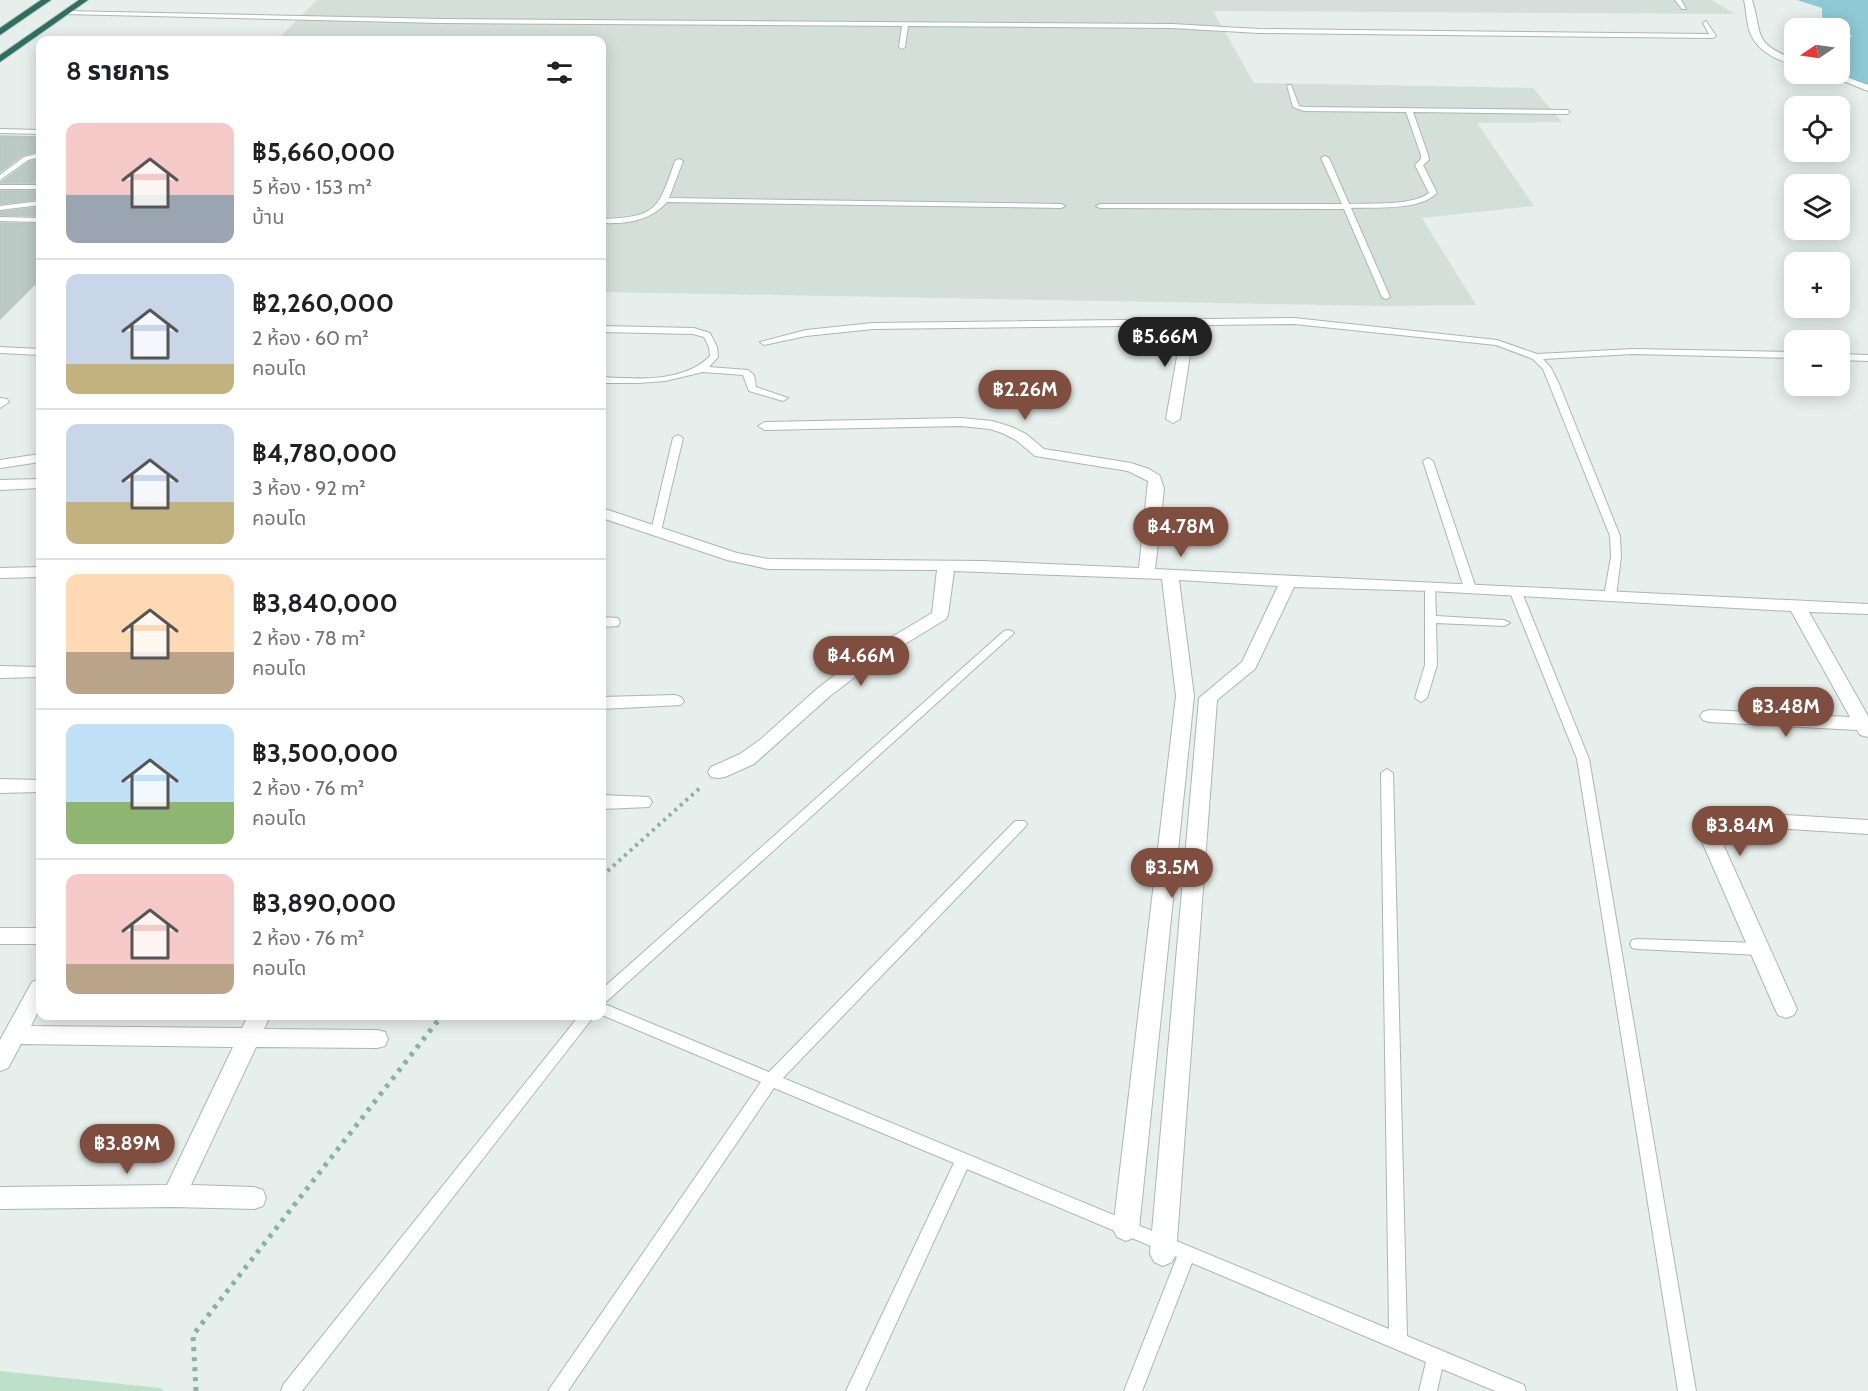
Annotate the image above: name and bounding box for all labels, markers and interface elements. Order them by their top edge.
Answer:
north arrow [1784,18,1850,84]
map controls [1784,18,1850,396]
text: 8 รายการ [66,55,170,87]
icon: filters [543,56,576,89]
button: locate [1784,96,1850,162]
text: ฿5,660,000 [252,136,395,168]
icon: home [114,147,186,219]
button: layers [1784,174,1850,240]
text: 5 ห้อง · 153 m² [252,175,372,199]
text: บ้าน [252,205,284,229]
button: + [1784,252,1850,318]
text: ฿2,260,000 [252,287,394,319]
icon: home [114,298,186,370]
pin: ฿5.66M [1116,317,1214,368]
text: ฿5.66M [1132,324,1198,348]
text: 2 ห้อง · 60 m² [252,326,369,350]
button: − [1784,330,1850,396]
text: คอนโด [252,356,306,380]
pin: ฿2.26M [976,370,1074,421]
text: ฿2.26M [992,377,1058,401]
text: ฿4,780,000 [252,437,397,469]
icon: home [114,448,186,520]
text: 3 ห้อง · 92 m² [252,476,366,500]
text: คอนโด [252,506,306,530]
pin: ฿4.78M [1132,507,1230,558]
text: ฿4.78M [1147,514,1215,538]
text: ฿3,840,000 [252,587,398,619]
icon: home [114,598,186,670]
text: 2 ห้อง · 78 m² [252,626,366,650]
pin: ฿4.66M [812,636,910,687]
text: ฿4.66M [827,643,895,667]
text: คอนโด [252,656,306,680]
pin: ฿3.48M [1737,687,1835,738]
text: ฿3.48M [1752,694,1820,718]
text: ฿3,500,000 [252,737,398,769]
icon: home [114,748,186,820]
text: 2 ห้อง · 76 m² [252,776,364,800]
text: คอนโด [252,806,306,830]
pin: ฿3.84M [1691,806,1789,857]
text: ฿3.84M [1706,813,1774,837]
pin: ฿3.5M [1130,848,1214,899]
text: ฿3.5M [1145,855,1199,879]
text: ฿3,890,000 [252,887,396,919]
icon: home [114,898,186,970]
text: 2 ห้อง · 76 m² [252,926,364,950]
text: คอนโด [252,956,306,980]
pin: ฿3.89M [78,1124,176,1175]
text: ฿3.89M [94,1131,160,1155]

